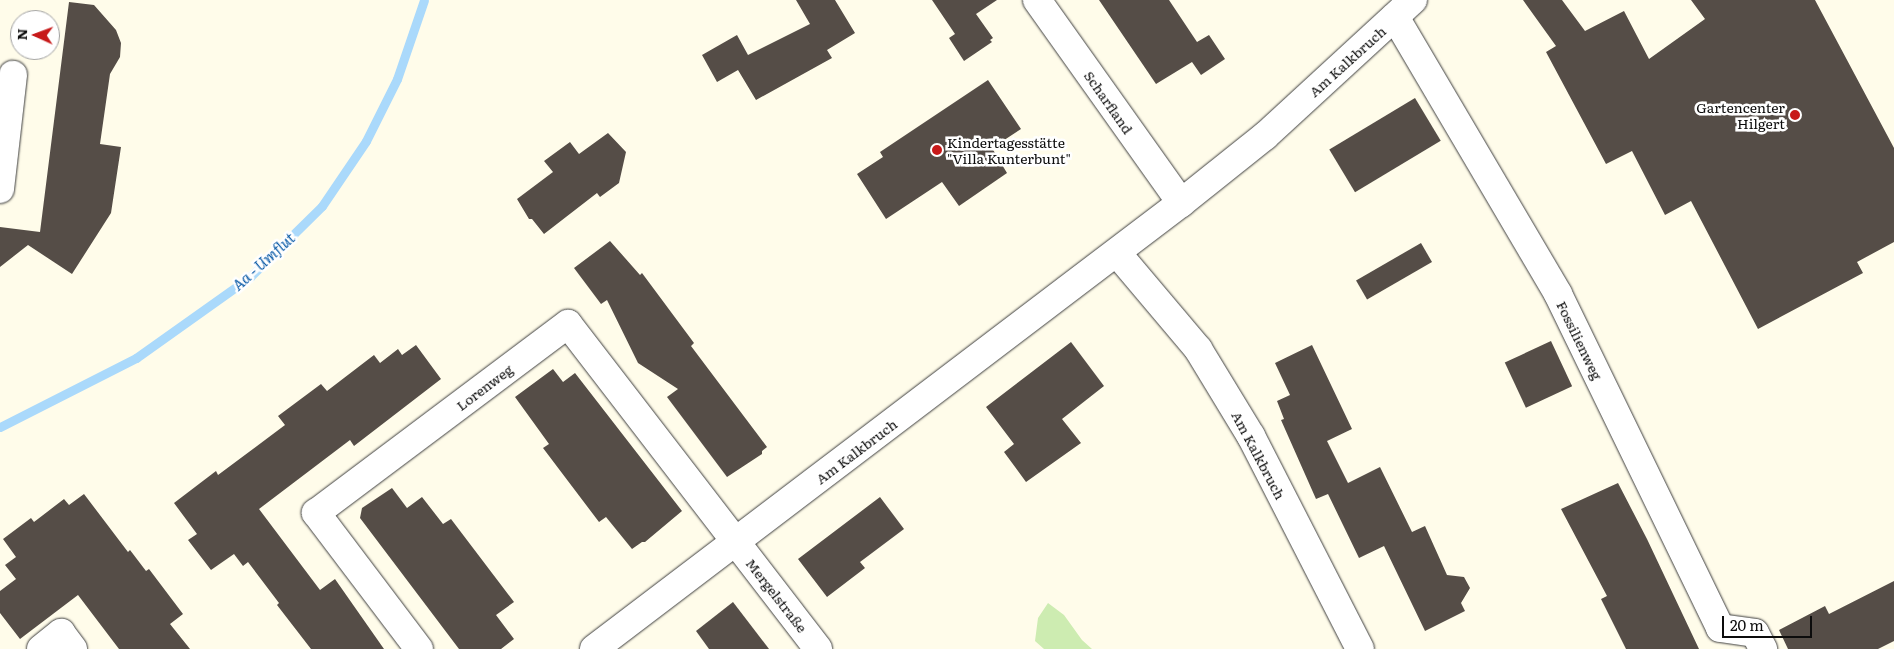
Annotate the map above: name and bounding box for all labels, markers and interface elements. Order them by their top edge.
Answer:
north arrow [10,10,60,60]
street label: Am Kalkbruch [1305,22,1389,100]
text: N [11,28,31,41]
street label: Scharfland [1081,67,1137,137]
place label: Gartencenter Hilgert [1696,99,1785,132]
marker: Gartencenter Hilgert [1789,109,1801,121]
place label: Kindertagesstätte "Villa Kunterbunt" [947,134,1071,166]
marker: Kindertagesstätte "Villa Kunterbunt" [931,144,943,156]
water label: Aa - Umflut [228,228,298,294]
street label: Fossilienweg [1554,298,1606,382]
street label: Lorenweg [452,360,516,414]
street label: Am Kalkbruch [1229,408,1289,502]
street label: Am Kalkbruch [812,415,900,487]
street label: Mergelstraße [743,555,811,635]
scale bar [1724,606,1814,638]
text: 20 m [1730,613,1764,636]

